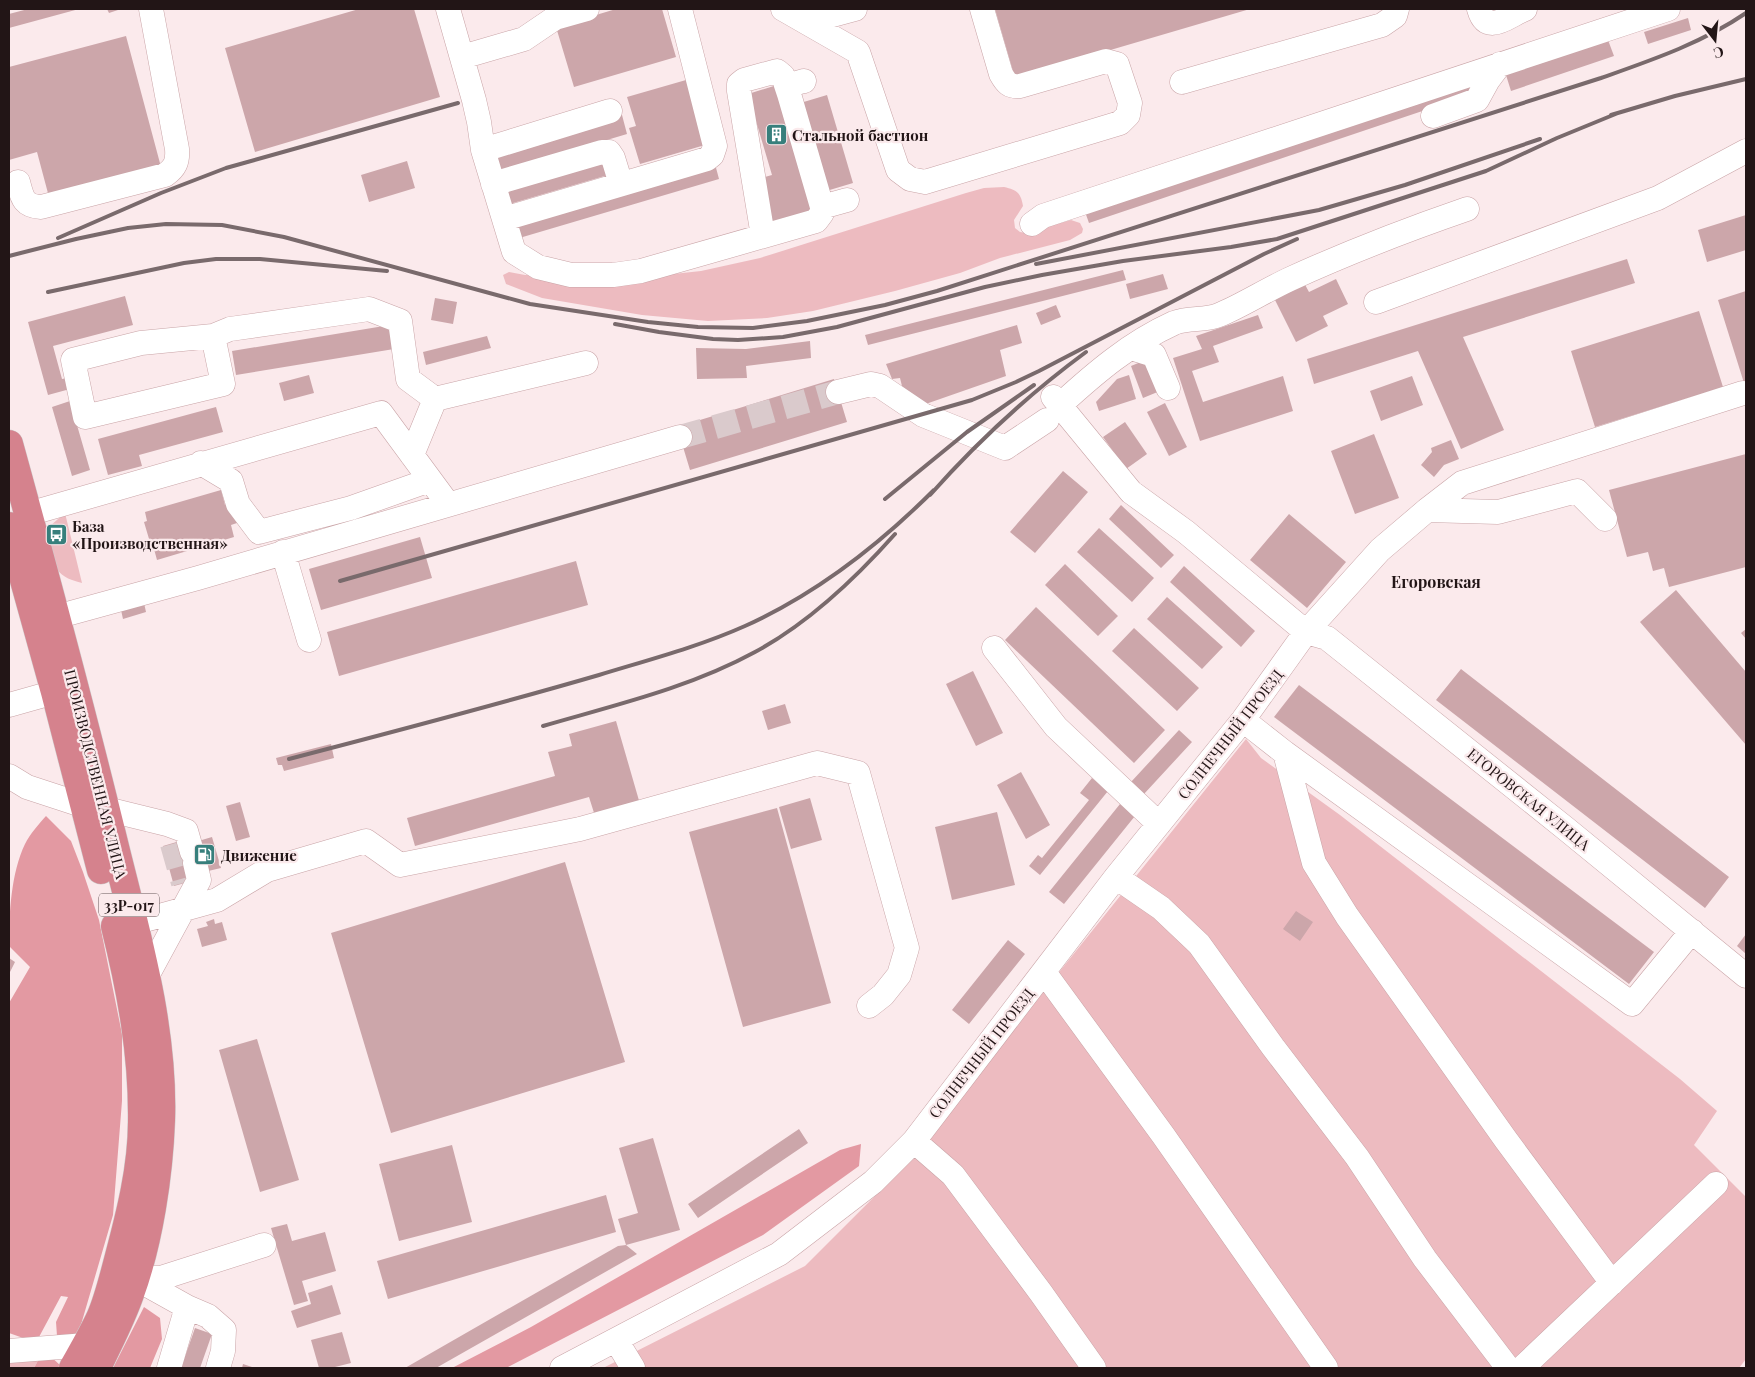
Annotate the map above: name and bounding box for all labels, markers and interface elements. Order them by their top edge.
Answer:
north arrow [1690,15,1740,65]
text: С [1711,42,1726,64]
building icon: Стальной бастион [764,123,788,147]
place label: Стальной бастион [792,125,929,145]
place label: База «Производственная» [72,516,228,553]
bus stop icon: База «Производственная» [44,523,68,547]
district label: Егоровская [1391,571,1481,592]
street label: СОЛНЕЧНЫЙ ПРОЕЗД [1173,665,1287,803]
street label: ПРОИЗВОДСТВЕННАЯ УЛИЦА [60,667,132,881]
street label: ЕГОРОВСКАЯ УЛИЦА [1464,743,1595,855]
fuel station icon: Движение [193,843,217,867]
place label: Движение [221,845,297,865]
road number: 33Р-017 [99,894,159,916]
street label: СОЛНЕЧНЫЙ ПРОЕЗД [924,984,1038,1122]

